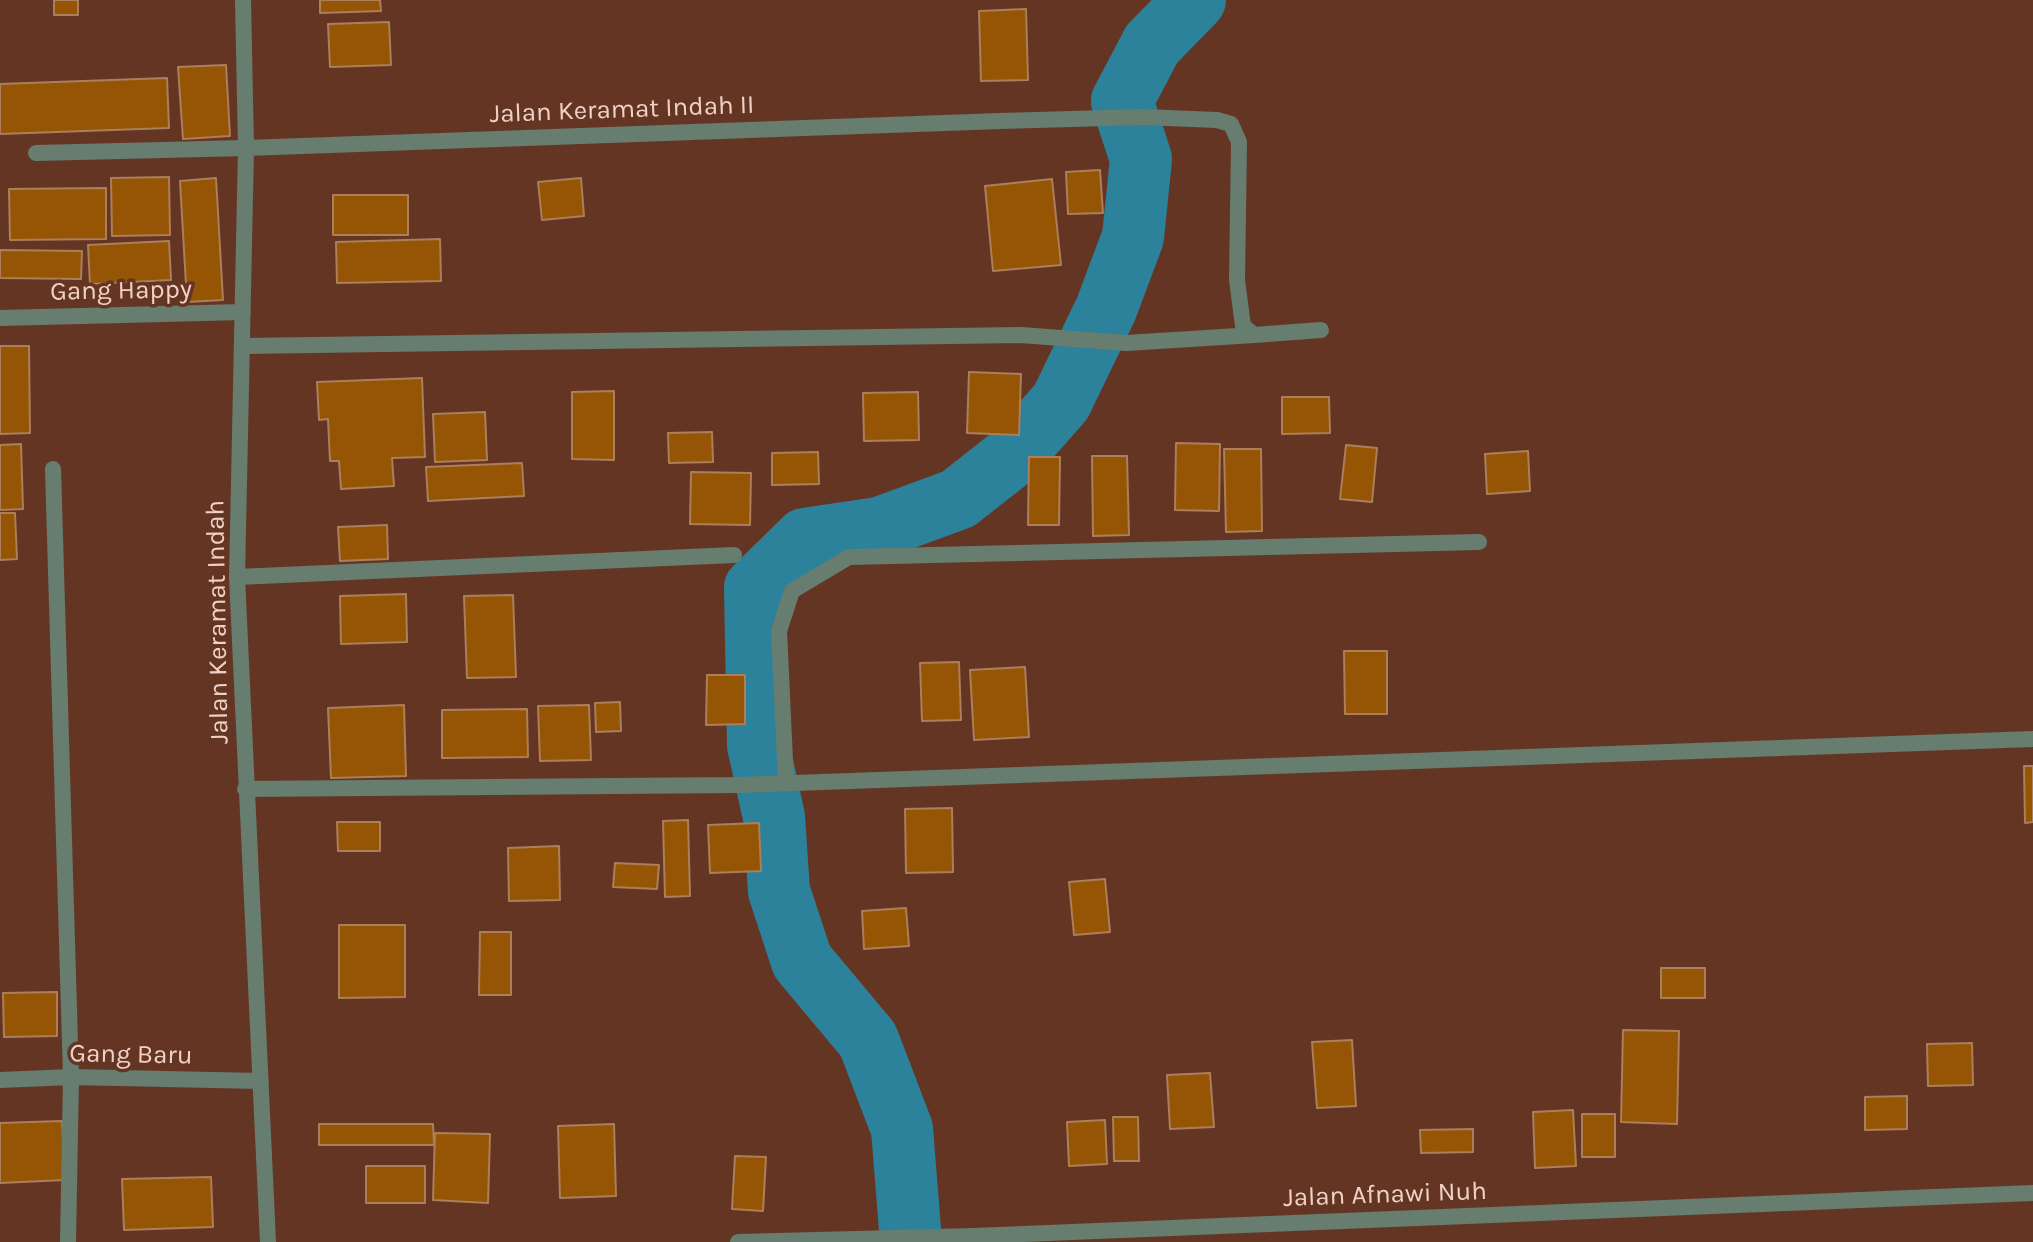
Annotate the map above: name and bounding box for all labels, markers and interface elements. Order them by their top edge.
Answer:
street label: Jalan Keramat Indah II [489,90,755,130]
street label: Gang Happy [50,274,192,308]
street label: Jalan Keramat Indah [200,500,236,744]
street label: Gang Baru [69,1038,193,1072]
street label: Jalan Afnawi Nuh [1283,1176,1487,1214]

